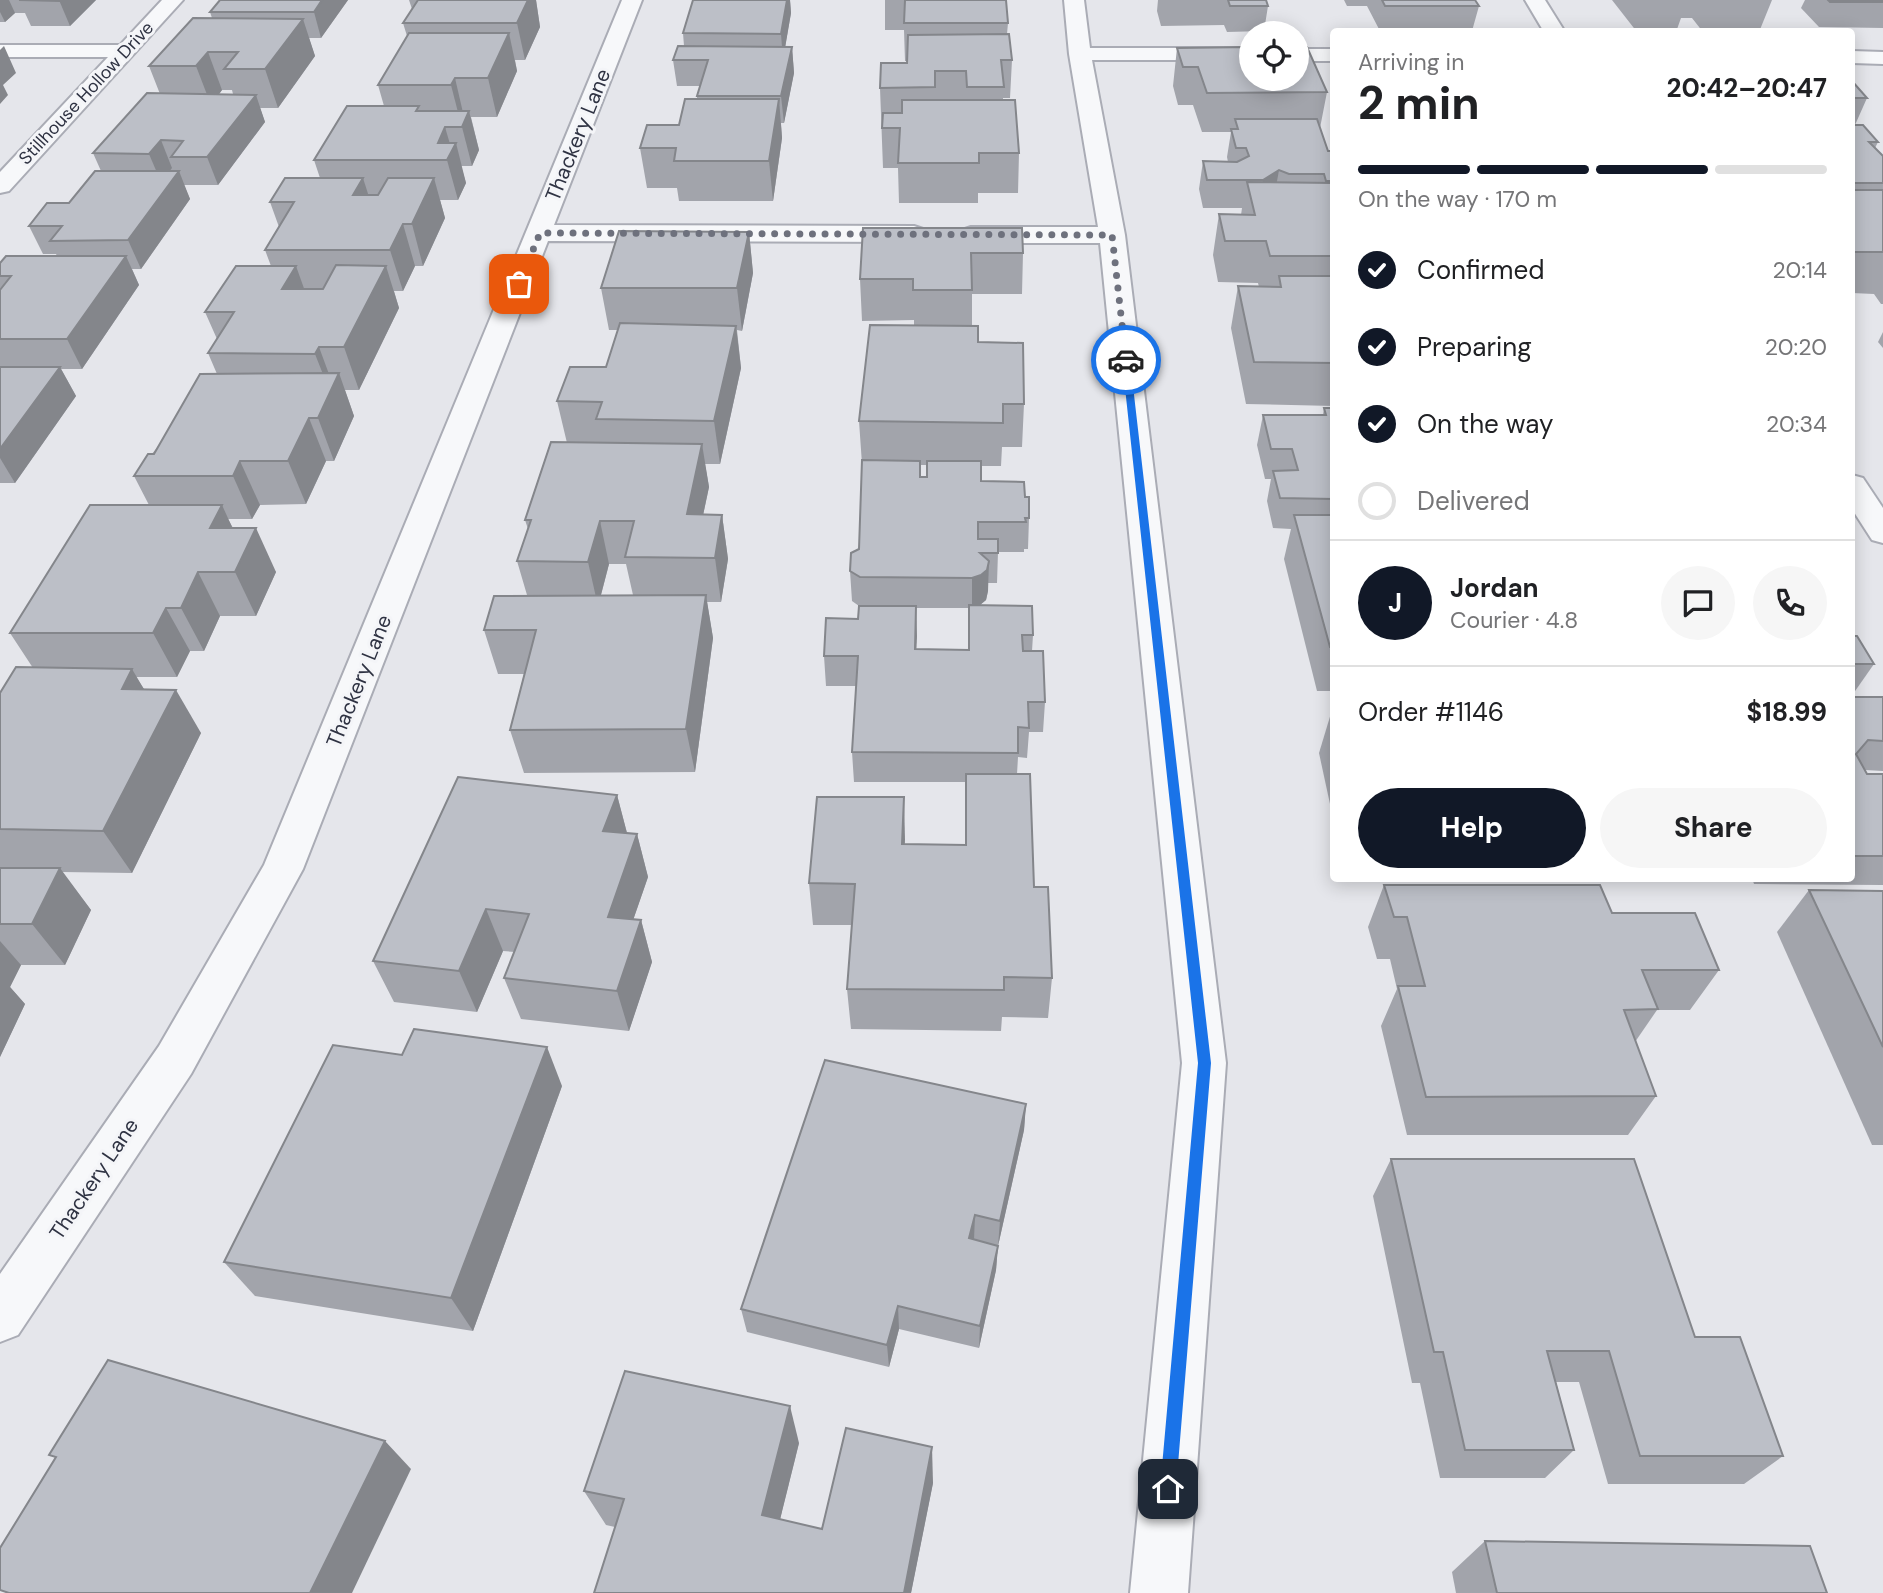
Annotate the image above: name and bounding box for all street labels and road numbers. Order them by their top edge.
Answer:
street label: Stillhouse Hollow Drive [13,16,159,170]
street label: Thackery Lane [539,65,617,205]
street label: Thackery Lane [320,611,398,751]
street label: Thackery Lane [43,1113,145,1245]

